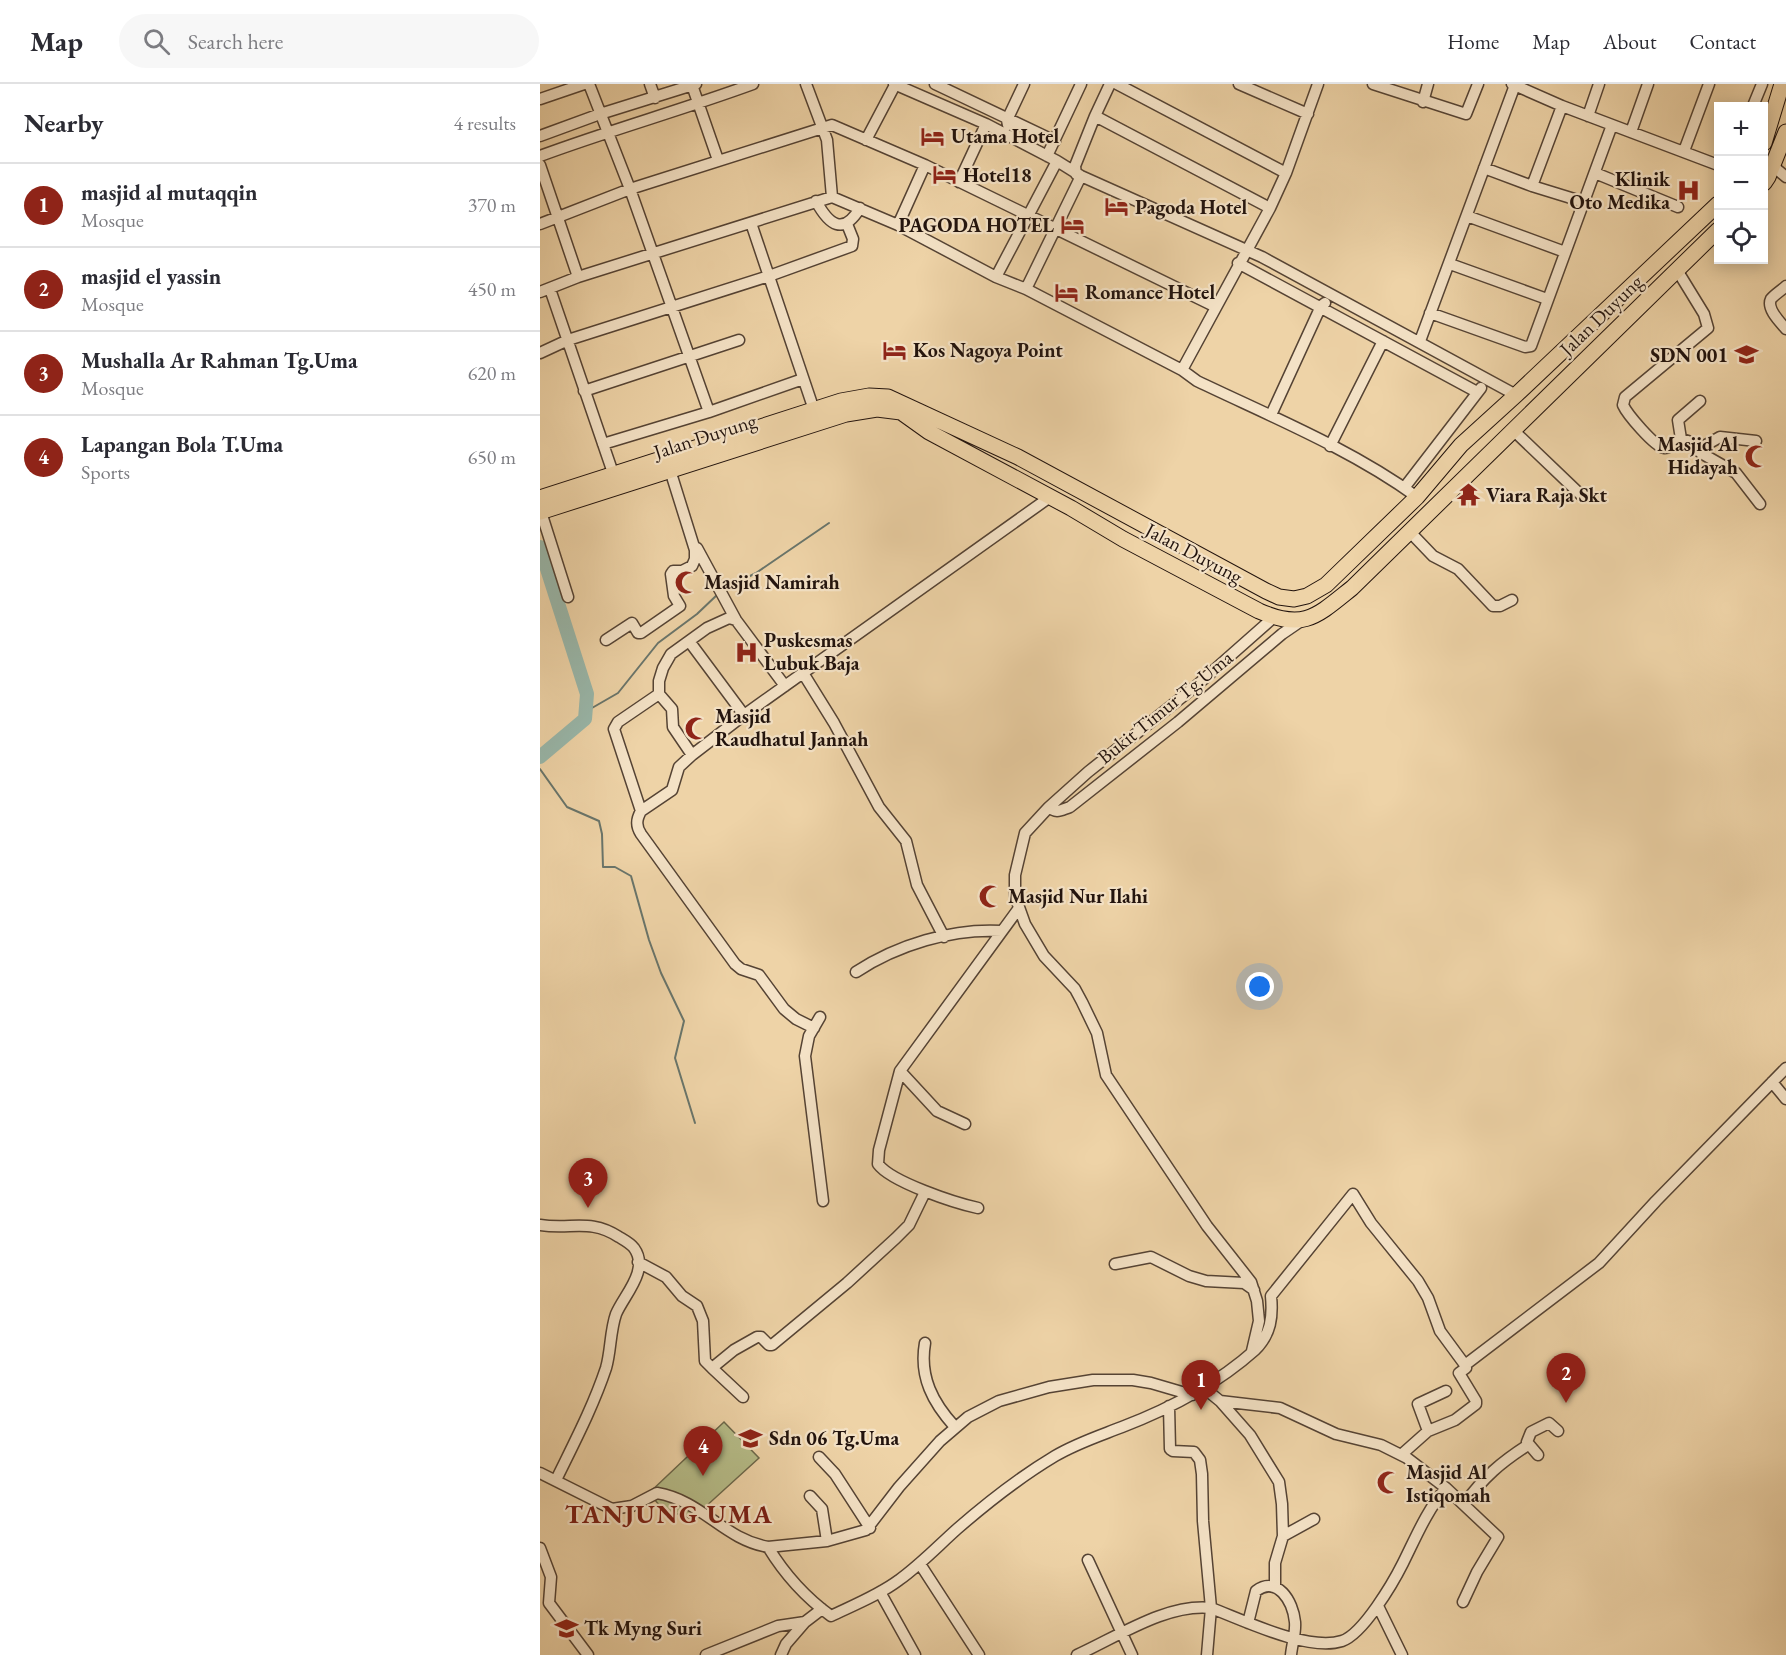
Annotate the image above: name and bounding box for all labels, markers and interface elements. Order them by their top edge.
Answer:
search box [119,14,539,68]
text: Map [30,23,83,59]
icon: search [140,25,173,58]
text: Search here [188,27,283,56]
text: Home [1447,28,1499,55]
text: Map [1532,28,1570,55]
text: About [1603,28,1656,55]
text: Contact [1689,28,1756,55]
map controls [1714,102,1768,264]
button: + [1714,102,1768,156]
text: Nearby [24,106,104,140]
text: 4 results [453,110,516,136]
hotel icon: Utama Hotel [920,123,946,149]
place label: Utama Hotel [951,123,1060,149]
button: − [1714,156,1768,210]
hotel icon: Hotel18 [932,162,958,188]
place label: Hotel18 [963,162,1032,188]
place label: Klinik Oto Medika [1570,166,1671,215]
hospital icon: Klinik Oto Medika [1675,177,1701,203]
text: masjid al mutaqqin [81,178,257,207]
text: 1 [38,192,49,218]
text: 370 m [468,192,516,218]
hotel icon: Pagoda Hotel [1104,194,1130,220]
place label: Pagoda Hotel [1135,194,1248,220]
text: Mosque [81,207,144,233]
button: locate [1714,210,1768,264]
place label: PAGODA HOTEL [898,212,1054,238]
hotel icon: PAGODA HOTEL [1059,212,1085,238]
text: masjid el yassin [81,262,221,291]
street label: Jalan Duyung [1552,269,1648,363]
text: 2 [38,276,49,302]
text: 450 m [468,276,516,302]
hotel icon: Romance Hotel [1054,279,1080,305]
place label: Romance Hotel [1085,279,1215,305]
text: Mosque [81,291,144,317]
hotel icon: Kos Nagoya Point [882,337,908,363]
place label: Kos Nagoya Point [913,337,1063,363]
place label: SDN 001 [1650,342,1728,368]
school or university icon: SDN 001 [1733,342,1759,368]
text: Mushalla Ar Rahman Tg.Uma [81,346,358,375]
text: 3 [38,360,49,386]
text: 620 m [468,360,516,386]
text: Mosque [81,375,144,401]
street label: Jalan Duyung [649,407,760,465]
text: Lapangan Bola T.Uma [81,430,283,459]
place label: Masjid Al Hidayah [1657,431,1738,480]
mosque icon: Masjid Al Hidayah [1743,443,1769,469]
text: 4 [38,444,49,470]
text: 650 m [468,444,516,470]
text: Sports [81,459,130,485]
temple icon: Viara Raja Skt [1455,482,1481,508]
place label: Viara Raja Skt [1486,482,1608,508]
street label: Jalan Duyung [1139,516,1247,590]
mosque icon: Masjid Namirah [673,569,699,595]
place label: Masjid Namirah [704,569,840,595]
place label: Puskesmas Lubuk Baja [764,627,860,676]
hospital icon: Puskesmas Lubuk Baja [733,639,759,665]
street label: Bukit Timur Tg.Uma [1092,644,1238,770]
place label: Masjid Raudhatul Jannah [715,703,868,752]
mosque icon: Masjid Raudhatul Jannah [684,715,710,741]
mosque icon: Masjid Nur Ilahi [977,883,1003,909]
place label: Masjid Nur Ilahi [1008,883,1148,909]
your location [1245,972,1274,1001]
pin: 3 [568,1158,608,1208]
pin: 2 [1546,1354,1586,1403]
pin: 1 [1182,1360,1220,1410]
school or university icon: Sdn 06 Tg.Uma [738,1425,764,1451]
place label: Sdn 06 Tg.Uma [769,1425,899,1451]
pin: 4 [684,1426,722,1476]
place label: Masjid Al Istiqomah [1406,1459,1491,1508]
mosque icon: Masjid Al Istiqomah [1375,1470,1401,1496]
district label: TANJUNG UMA [565,1497,773,1531]
school or university icon: Tk Myng Suri [553,1615,579,1641]
place label: Tk Myng Suri [584,1615,702,1641]

